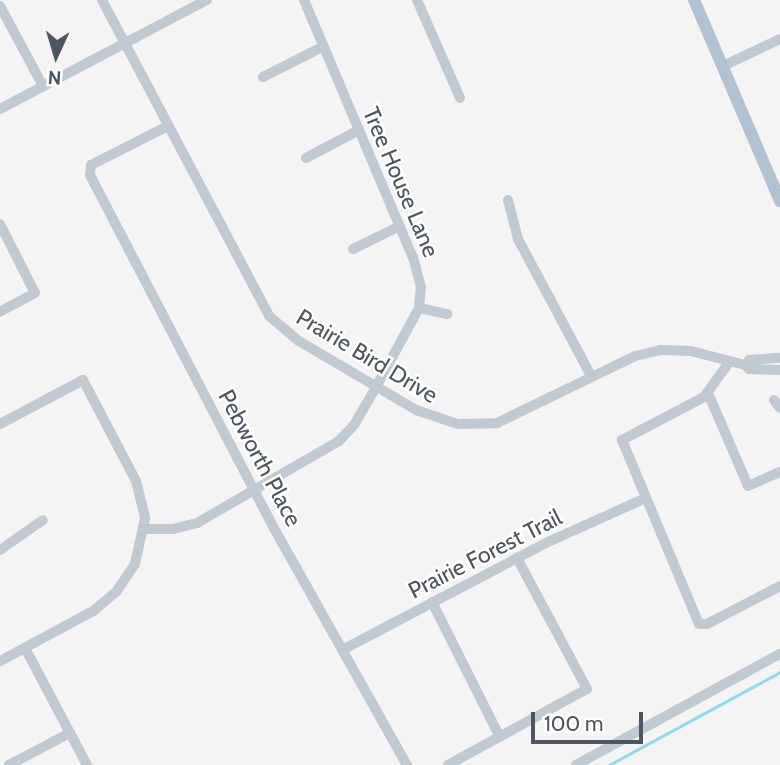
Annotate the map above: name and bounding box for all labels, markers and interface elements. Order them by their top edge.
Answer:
north arrow [21,21,91,91]
text: N [47,66,62,89]
street label: Tree House Lane [357,103,445,261]
street label: Prairie Bird Drive [291,303,443,409]
street label: Pebworth Place [212,385,308,531]
street label: Prairie Forest Trail [404,503,566,605]
scale bar [535,698,647,742]
text: 100 m [544,711,603,736]

